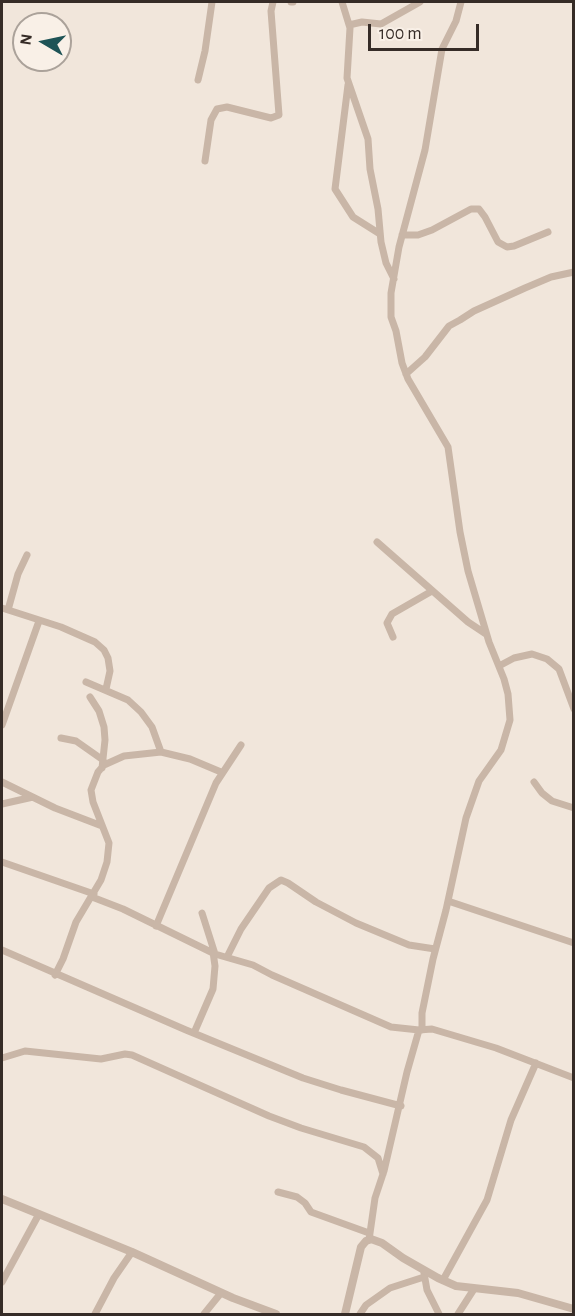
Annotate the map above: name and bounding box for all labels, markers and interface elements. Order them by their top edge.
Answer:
north arrow [12,12,72,72]
scale bar [371,12,482,50]
text: 100 m [379,25,422,43]
text: N [17,33,35,46]

